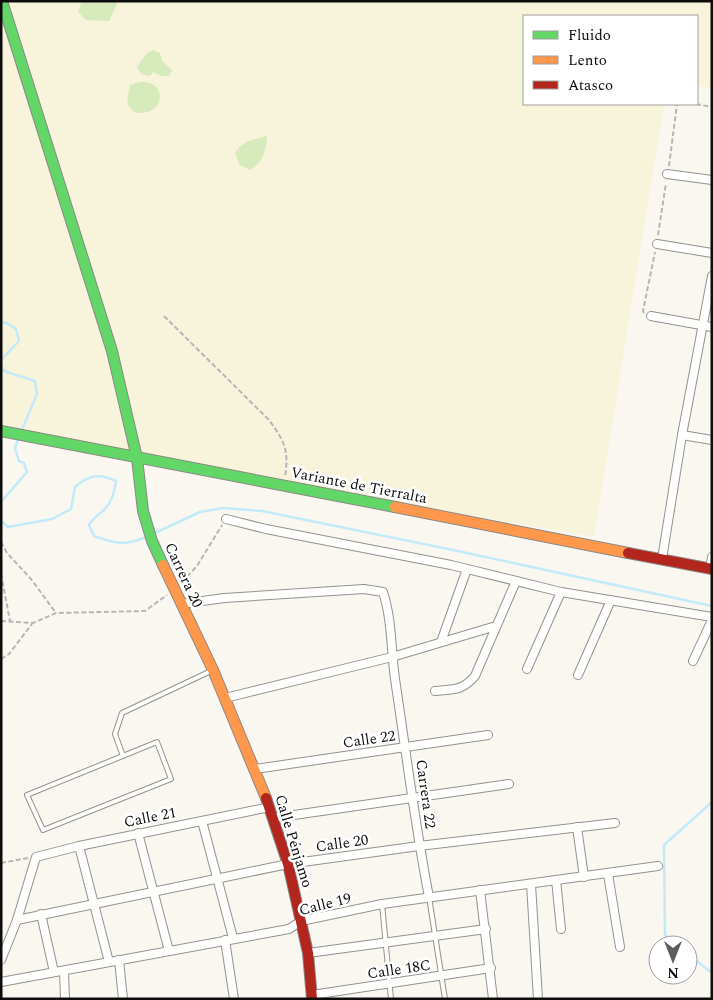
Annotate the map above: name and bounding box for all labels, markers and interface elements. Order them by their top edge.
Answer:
legend [523,15,698,105]
text: Fluido [568,24,611,47]
text: Lento [568,49,607,72]
text: Atasco [568,74,613,97]
street label: Variante de Tierralta [289,461,430,510]
street label: Carrera 20 [158,539,209,612]
street label: Calle 22 [341,724,397,755]
street label: Carrera 22 [409,758,442,830]
street label: Calle Pénjamo [268,792,319,891]
street label: Calle 21 [122,801,178,834]
street label: Calle 20 [314,828,370,859]
street label: Calle 19 [297,887,354,922]
north arrow [648,935,698,985]
street label: Calle 18C [366,954,432,985]
text: N [667,962,679,983]

